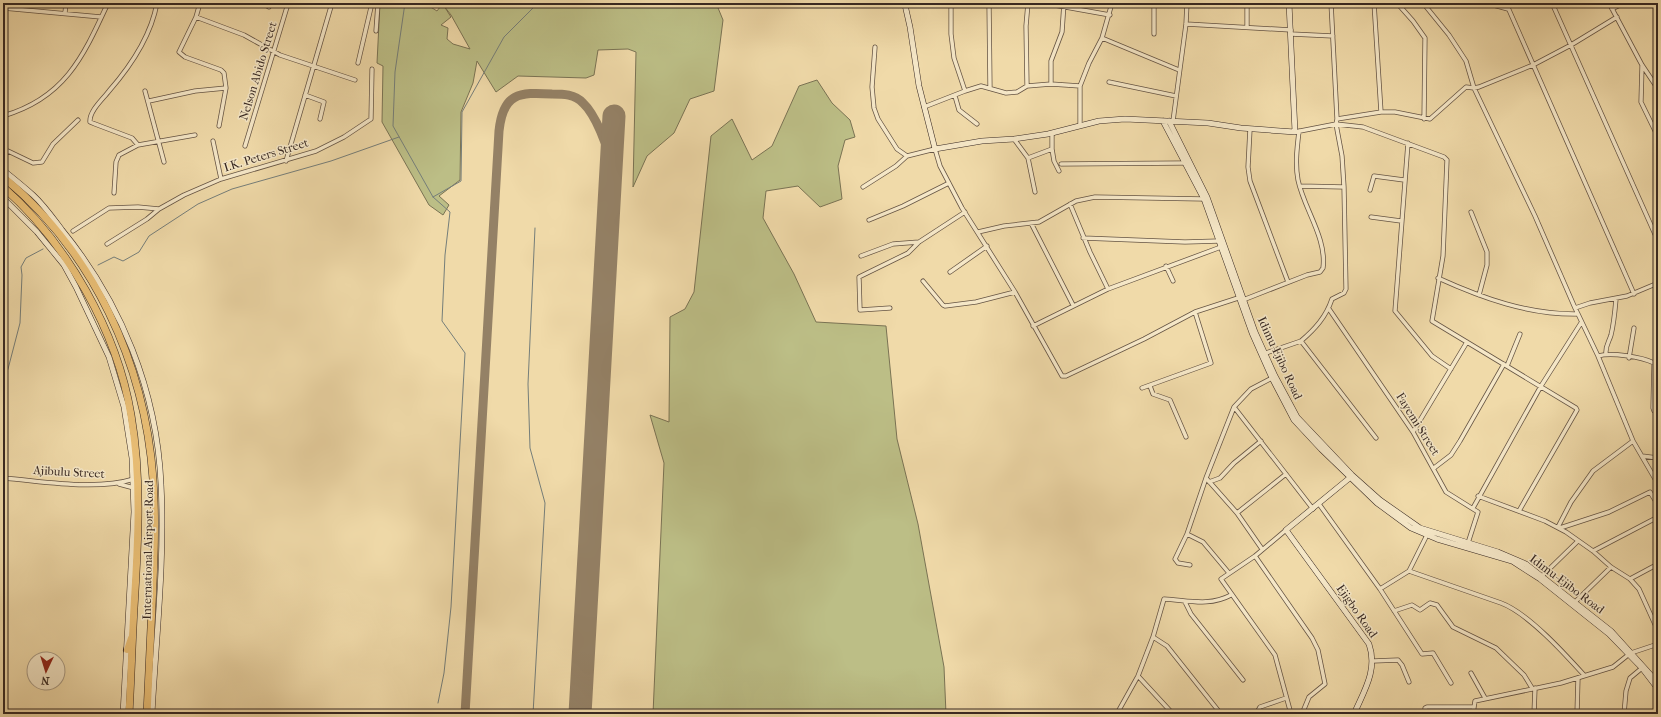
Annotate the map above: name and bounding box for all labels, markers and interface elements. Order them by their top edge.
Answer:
street label: Nelson Abido Street [236,19,280,122]
street label: I.K. Peters Street [222,135,311,175]
street label: Idimu-Ejibo Road [1255,314,1306,402]
street label: Fayemi Street [1393,390,1443,459]
street label: Ajibulu Street [32,463,106,481]
street label: International Airport Road [140,480,156,620]
street label: Idimu-Ejibo Road [1527,551,1607,617]
street label: Ejigbo Road [1333,582,1381,641]
north arrow [26,651,66,691]
text: N [40,674,50,687]

